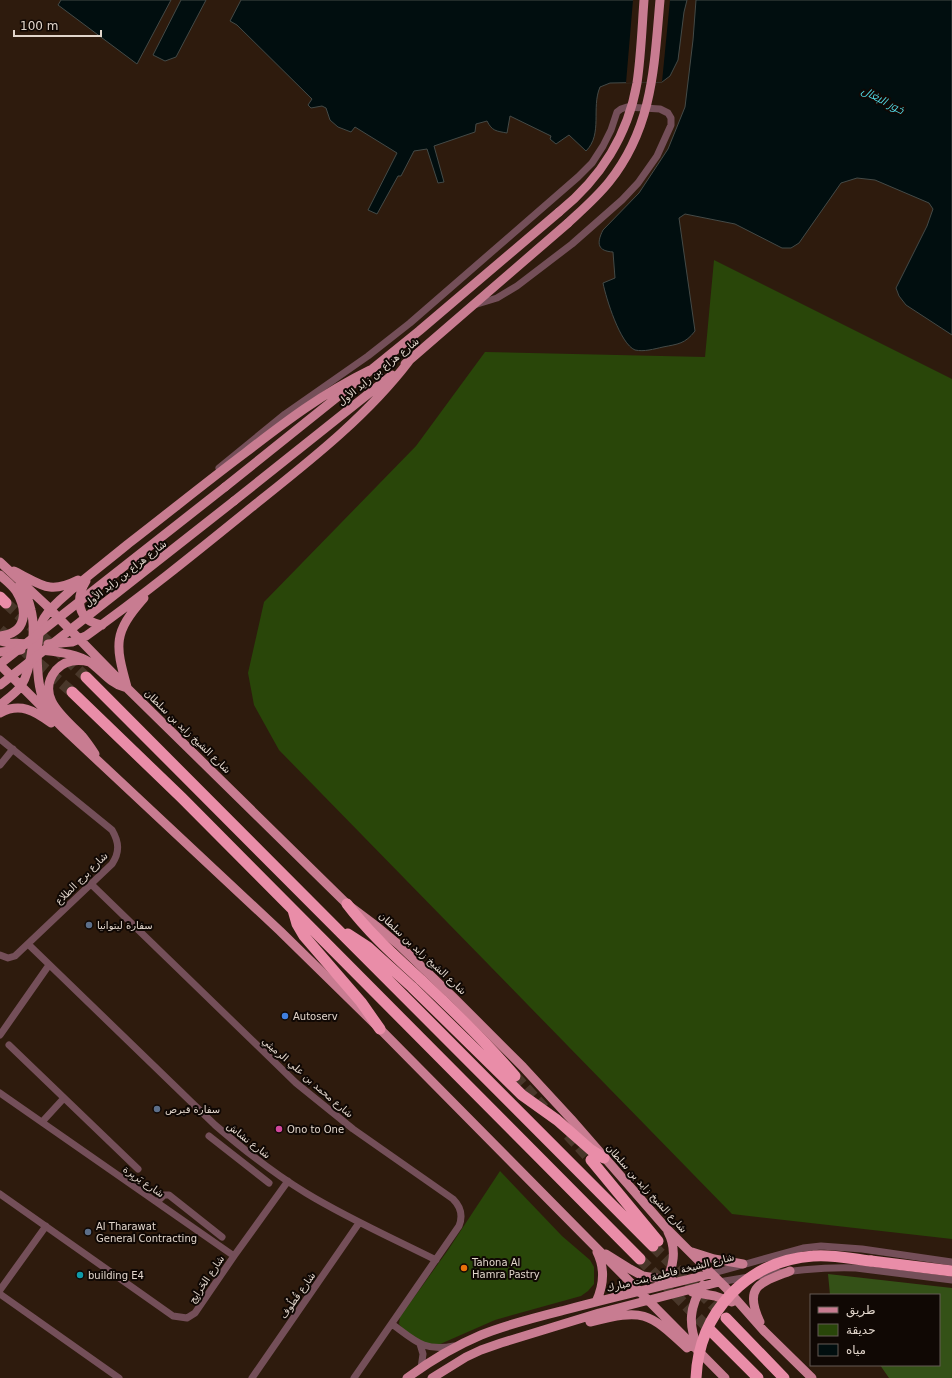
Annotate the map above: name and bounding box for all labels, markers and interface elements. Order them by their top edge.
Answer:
scale bar [14,12,101,38]
text: 100 m [20,19,58,33]
water label: خور البغال [860,84,907,117]
street label: شارع هزاع بن زايد الأول [335,335,422,408]
street label: شارع هزاع بن زايد الأول [81,537,169,610]
street label: شارع الشيخ زايد بن سلطان [142,687,233,776]
street label: شارع برج الطلاع [53,850,110,907]
street label: شارع الشيخ زايد بن سلطان [376,910,469,997]
marker: سفارة ليتوانيا [84,920,94,930]
place label: سفارة ليتوانيا [97,920,153,931]
marker: Autoserv [280,1011,290,1021]
place label: Autoserv [293,1011,338,1022]
street label: شارع محمد بن علي الرميثي [259,1035,355,1121]
marker: سفارة قبرص [152,1104,162,1114]
place label: سفارة قبرص [165,1104,220,1115]
street label: شارع نشاش [224,1120,273,1162]
marker: Ono to One [274,1124,284,1134]
place label: Ono to One [287,1124,344,1135]
street label: شارع الشيخ زايد بن سلطان [603,1142,689,1236]
street label: شارع يَريِرة [120,1163,166,1201]
place label: Al Tharawat General Contracting [96,1221,197,1244]
marker: Al Tharawat General Contracting [83,1227,93,1237]
street label: شارع الشيخة فاطمة بنت مبارك [605,1251,736,1295]
street label: شارع الخَرايِج [186,1253,228,1306]
place label: Tahona Al Hamra Pastry [471,1257,540,1280]
marker: Tahona Al Hamra Pastry [459,1263,469,1273]
street label: شارع قُطُوف [276,1269,318,1321]
marker: building E4 [75,1270,85,1280]
place label: building E4 [88,1270,144,1281]
legend [810,1294,940,1366]
text: طريق [846,1303,876,1318]
text: حديقة [846,1323,876,1337]
text: مياه [846,1343,866,1357]

